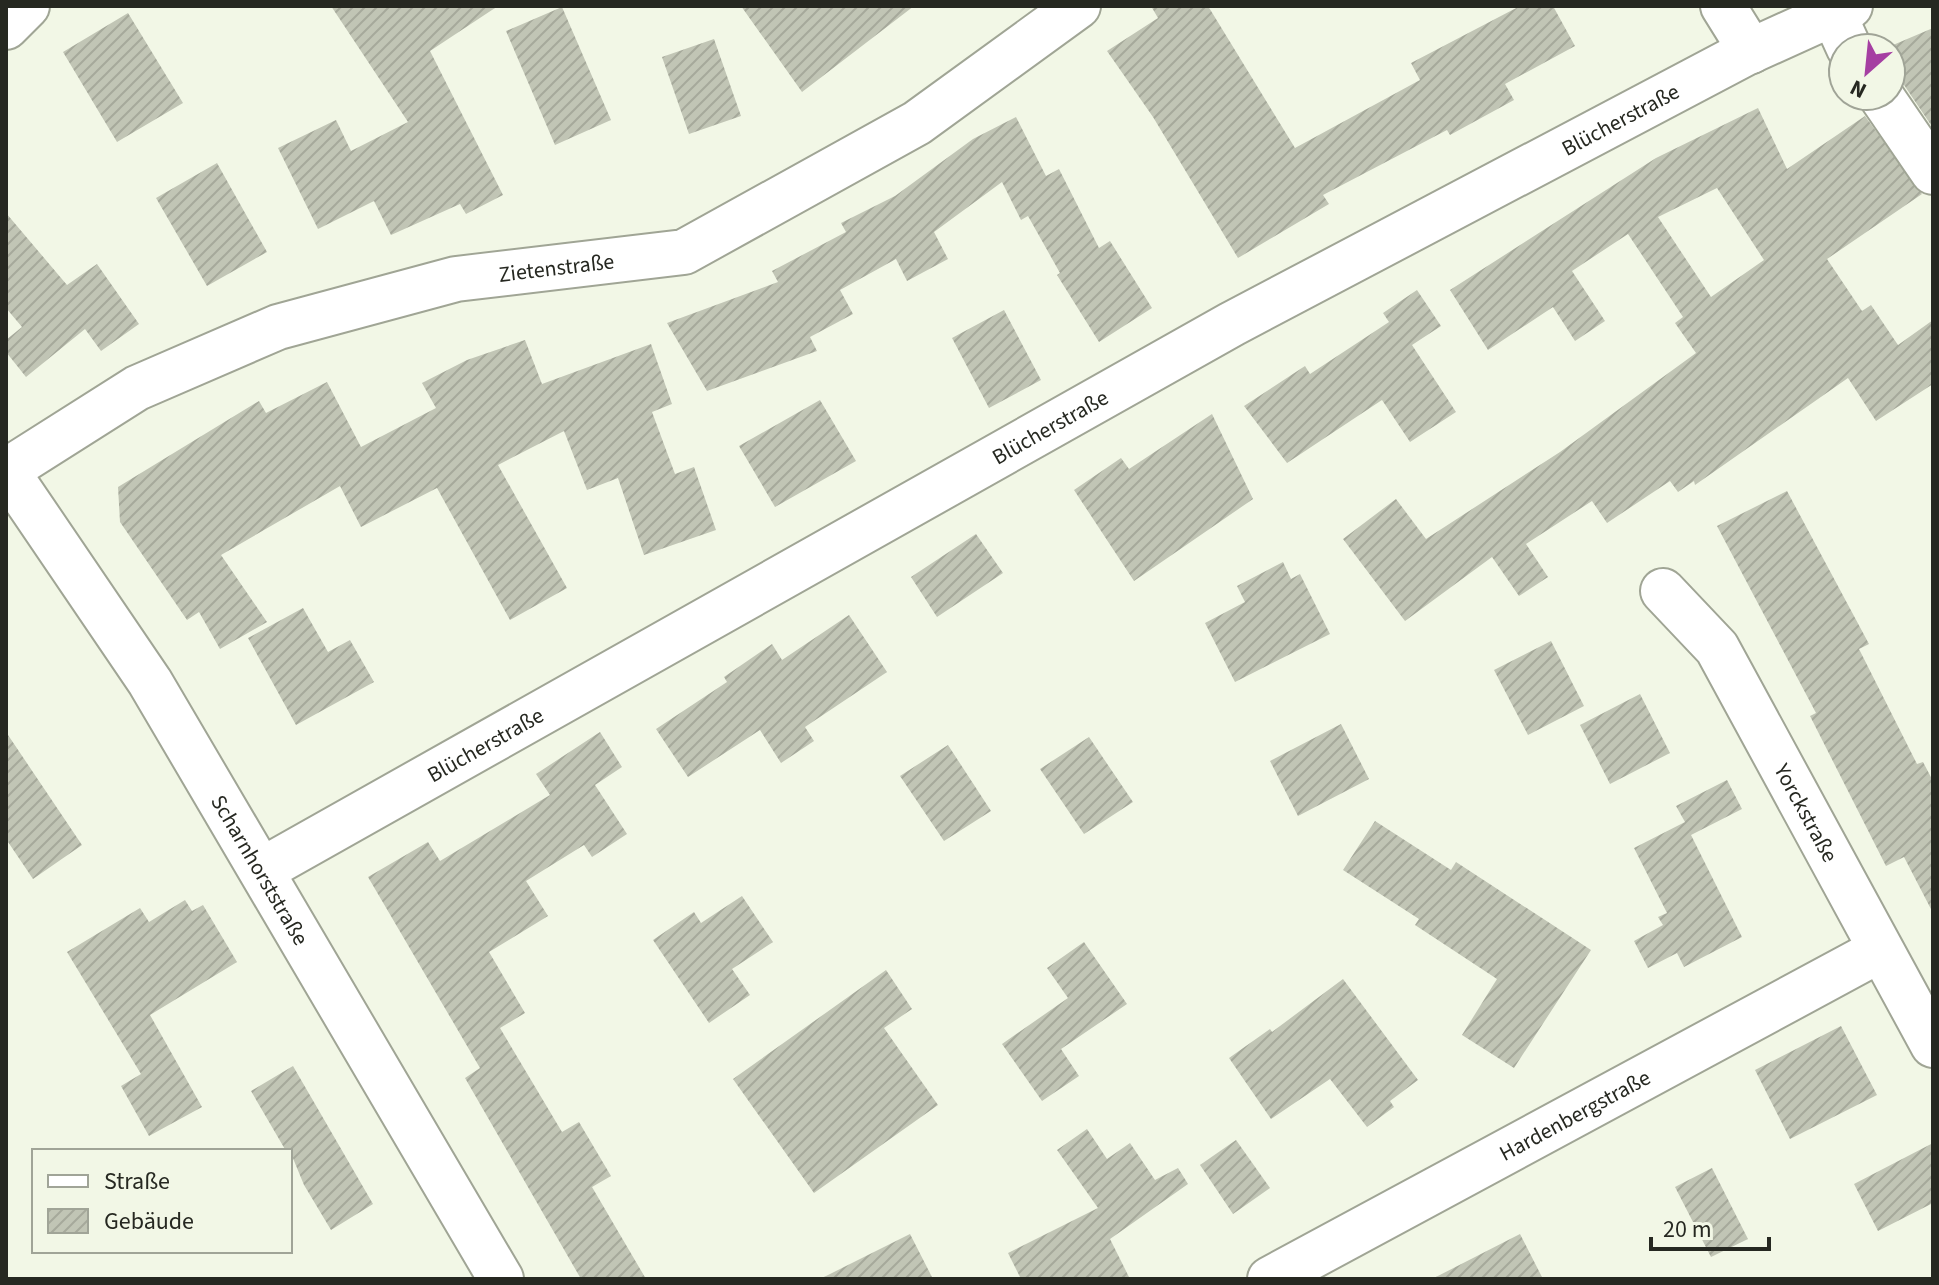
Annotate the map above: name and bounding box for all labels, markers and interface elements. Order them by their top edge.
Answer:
north arrow [1827,32,1907,112]
text: N [1845,71,1872,107]
street label: Blücherstraße [1556,76,1685,164]
street label: Zietenstraße [497,245,616,291]
street label: Blücherstraße [986,382,1114,473]
street label: Blücherstraße [421,700,550,791]
street label: Yorckstraße [1765,757,1846,868]
street label: Scharnhorststraße [203,789,316,952]
street label: Hardenbergstraße [1494,1062,1656,1170]
legend [32,1149,292,1253]
text: Straße [104,1164,170,1199]
scale bar [1651,1201,1769,1251]
text: Gebäude [104,1204,194,1239]
text: 20 m [1663,1212,1712,1247]

